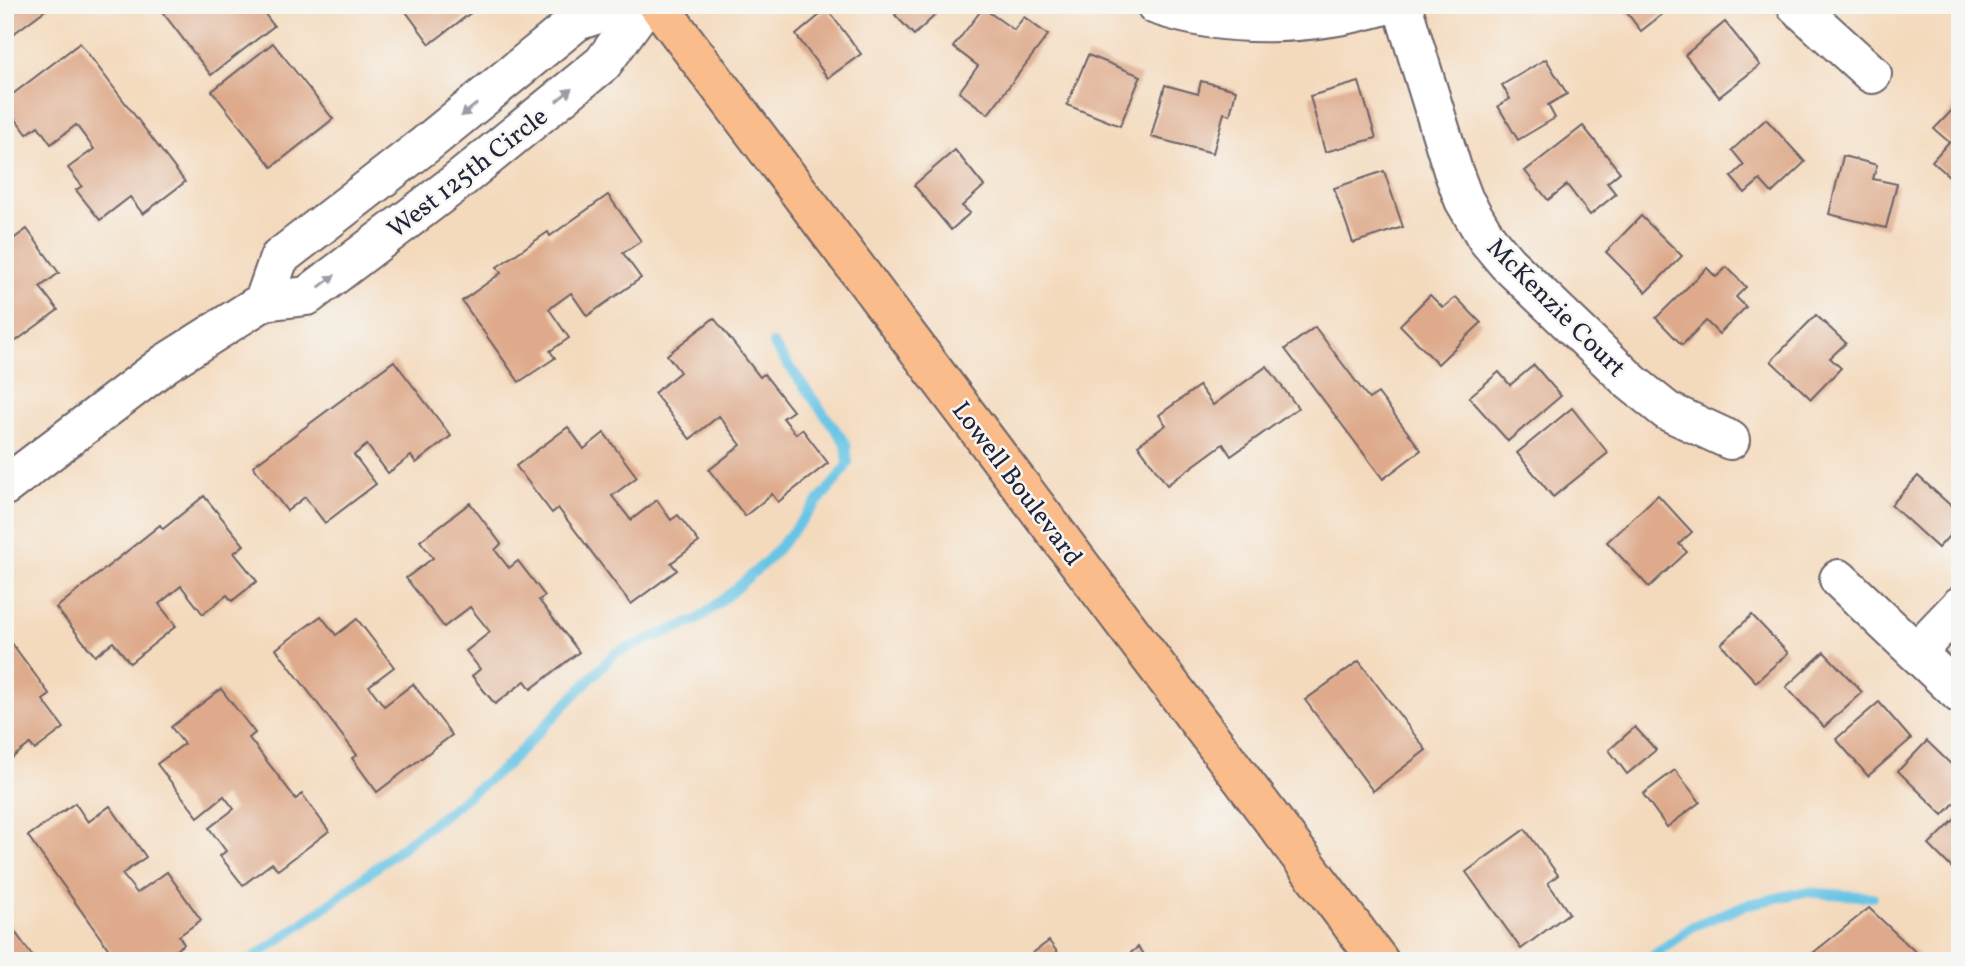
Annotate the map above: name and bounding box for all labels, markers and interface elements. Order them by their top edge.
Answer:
one-way arrow [554,87,572,102]
street label: West 125th Circle [380,99,556,248]
one-way arrow [460,102,478,117]
street label: McKenzie Court [1478,231,1633,386]
one-way arrow [318,274,336,288]
street label: Lowell Boulevard [942,394,1090,574]

